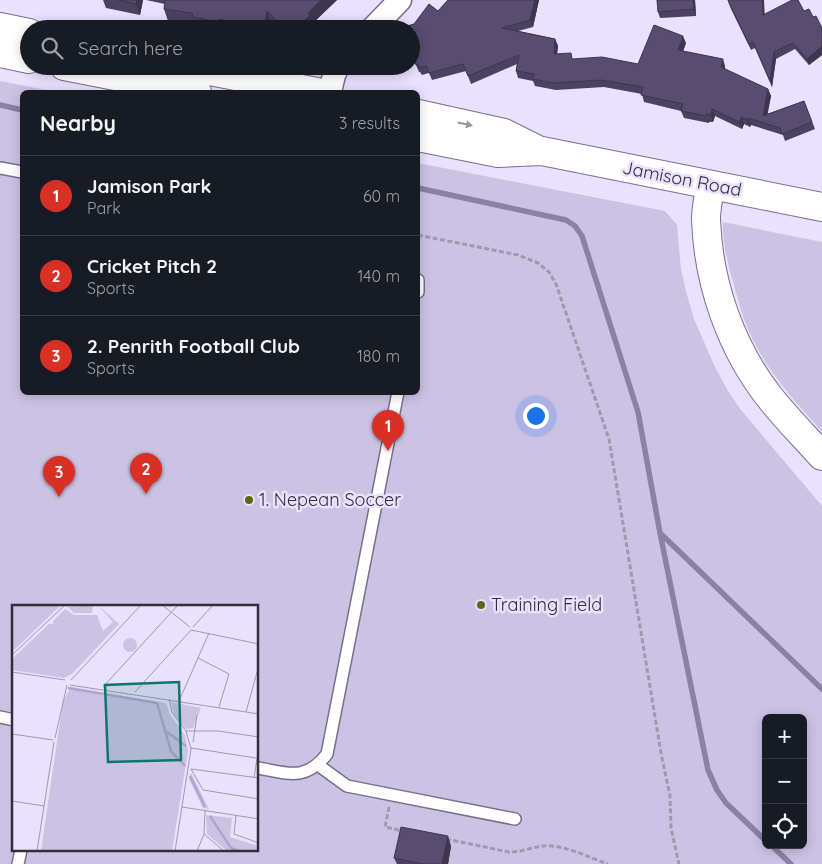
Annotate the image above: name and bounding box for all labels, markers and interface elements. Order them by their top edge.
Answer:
search box [20,20,420,75]
icon: search [38,34,66,62]
text: Search here [78,36,183,60]
text: Nearby [40,110,116,136]
text: 3 results [339,113,400,133]
one-way arrow [458,120,473,128]
street label: Jamison Road [621,156,744,201]
text: Jamison Park [87,174,211,198]
text: 1 [53,186,59,206]
text: 60 m [363,186,400,206]
text: Park [87,198,121,218]
text: Cricket Pitch 2 [87,254,217,278]
text: 2 [51,266,61,286]
text: 140 m [357,266,400,286]
text: Sports [87,278,135,298]
text: 2. Penrith Football Club [87,334,300,358]
text: 3 [52,346,60,366]
text: 180 m [357,346,400,366]
text: Sports [87,358,135,378]
your location [523,403,549,429]
pin: 1 [372,410,404,451]
pin: 2 [130,453,162,494]
pin: 3 [43,456,75,497]
place label: 1. Nepean Soccer [259,488,401,511]
marker: 1. Nepean Soccer [243,494,255,506]
place label: Training Field [491,593,602,616]
marker: Training Field [475,599,487,611]
inset map [12,605,259,852]
map controls [762,714,807,849]
button: + [762,714,807,759]
button: − [762,759,807,804]
button: locate [762,804,807,849]

